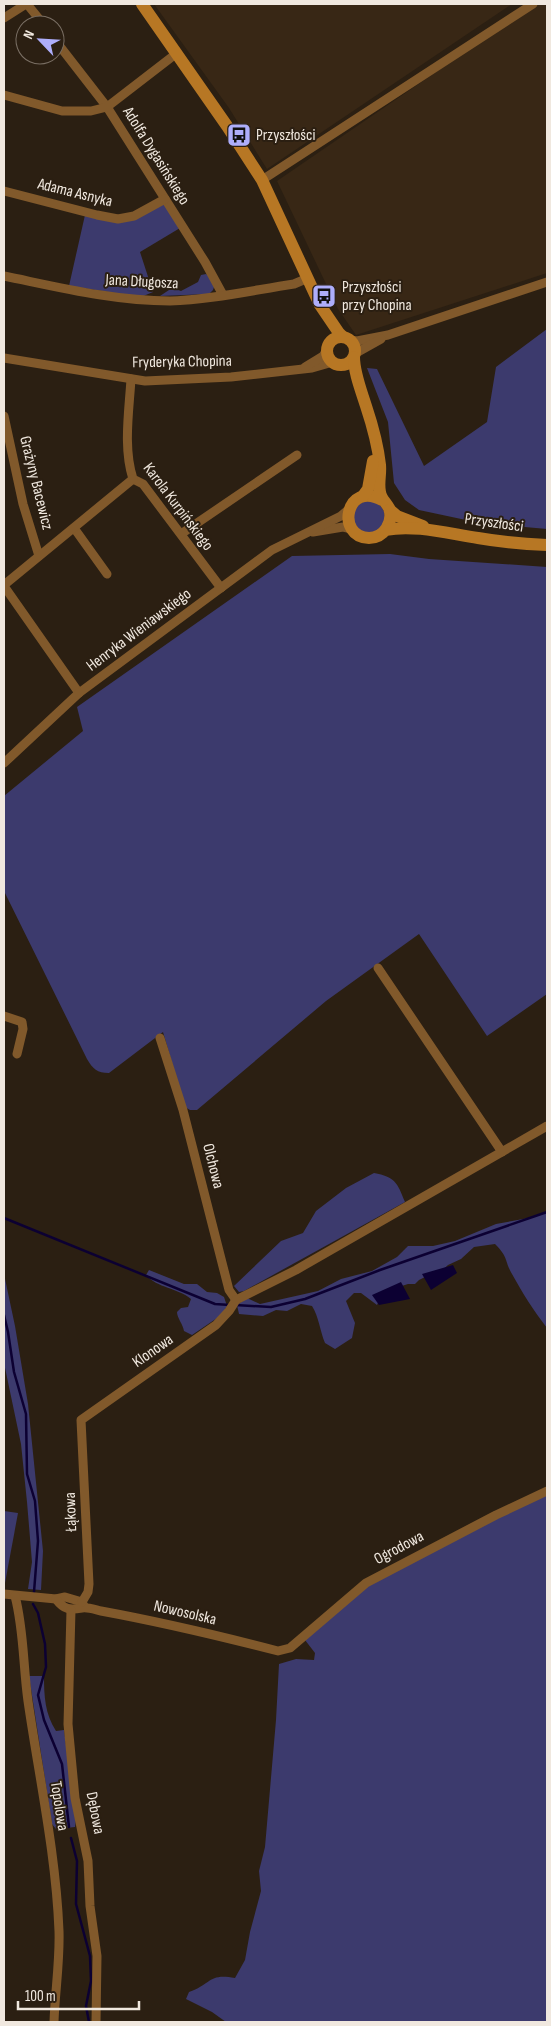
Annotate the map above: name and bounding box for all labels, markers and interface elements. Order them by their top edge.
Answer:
north arrow [15,15,65,65]
text: N [19,28,38,42]
street label: Adolfa Dygasińskiego [118,103,194,208]
bus stop icon: Przyszłości [226,122,252,148]
place label: Przyszłości [256,126,315,145]
street label: Adama Asnyka [35,174,114,211]
street label: Jana Długosza [104,271,179,293]
place label: Przyszłości przy Chopina [342,278,412,315]
bus stop icon: Przyszłości przy Chopina [311,283,337,309]
street label: Fryderyka Chopina [132,352,232,372]
street label: Grażyny Bacewicz [15,434,57,532]
street label: Karola Kurpińskiego [139,459,217,555]
street label: Przyszłości [463,509,525,537]
street label: Henryka Wieniawskiego [83,584,195,676]
street label: Olchowa [198,1142,228,1190]
street label: Klonowa [129,1330,177,1372]
street label: Łąkowa [61,1492,81,1533]
street label: Ogrodowa [371,1527,427,1569]
street label: Nowosolska [152,1597,218,1629]
street label: Topolowa [46,1780,72,1832]
street label: Dębowa [82,1790,108,1836]
scale bar [18,1978,139,2010]
text: 100 m [25,1987,56,2006]

